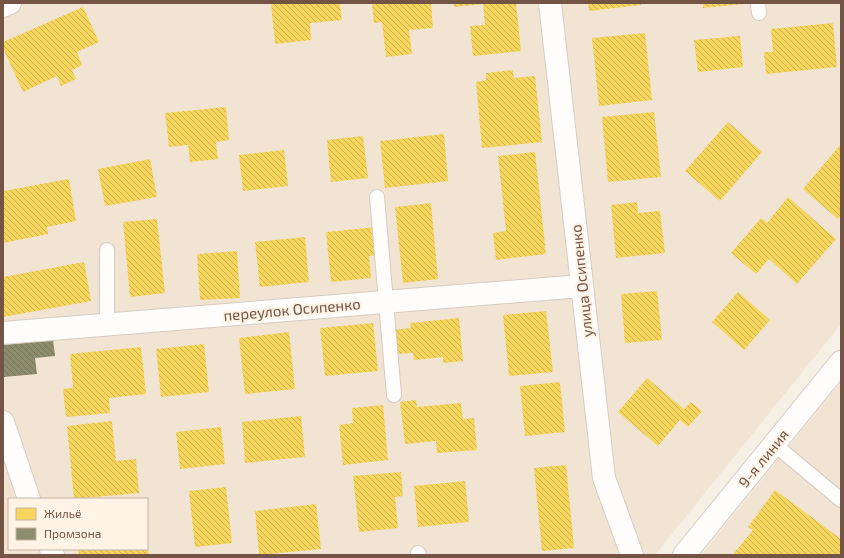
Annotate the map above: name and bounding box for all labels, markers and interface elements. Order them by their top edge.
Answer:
street label: улица Осипенко [566,224,597,338]
street label: переулок Осипенко [223,294,361,325]
street label: 9-я линия [734,425,792,491]
legend [8,498,148,550]
text: Жильё [44,506,81,520]
text: Промзона [44,526,101,540]

